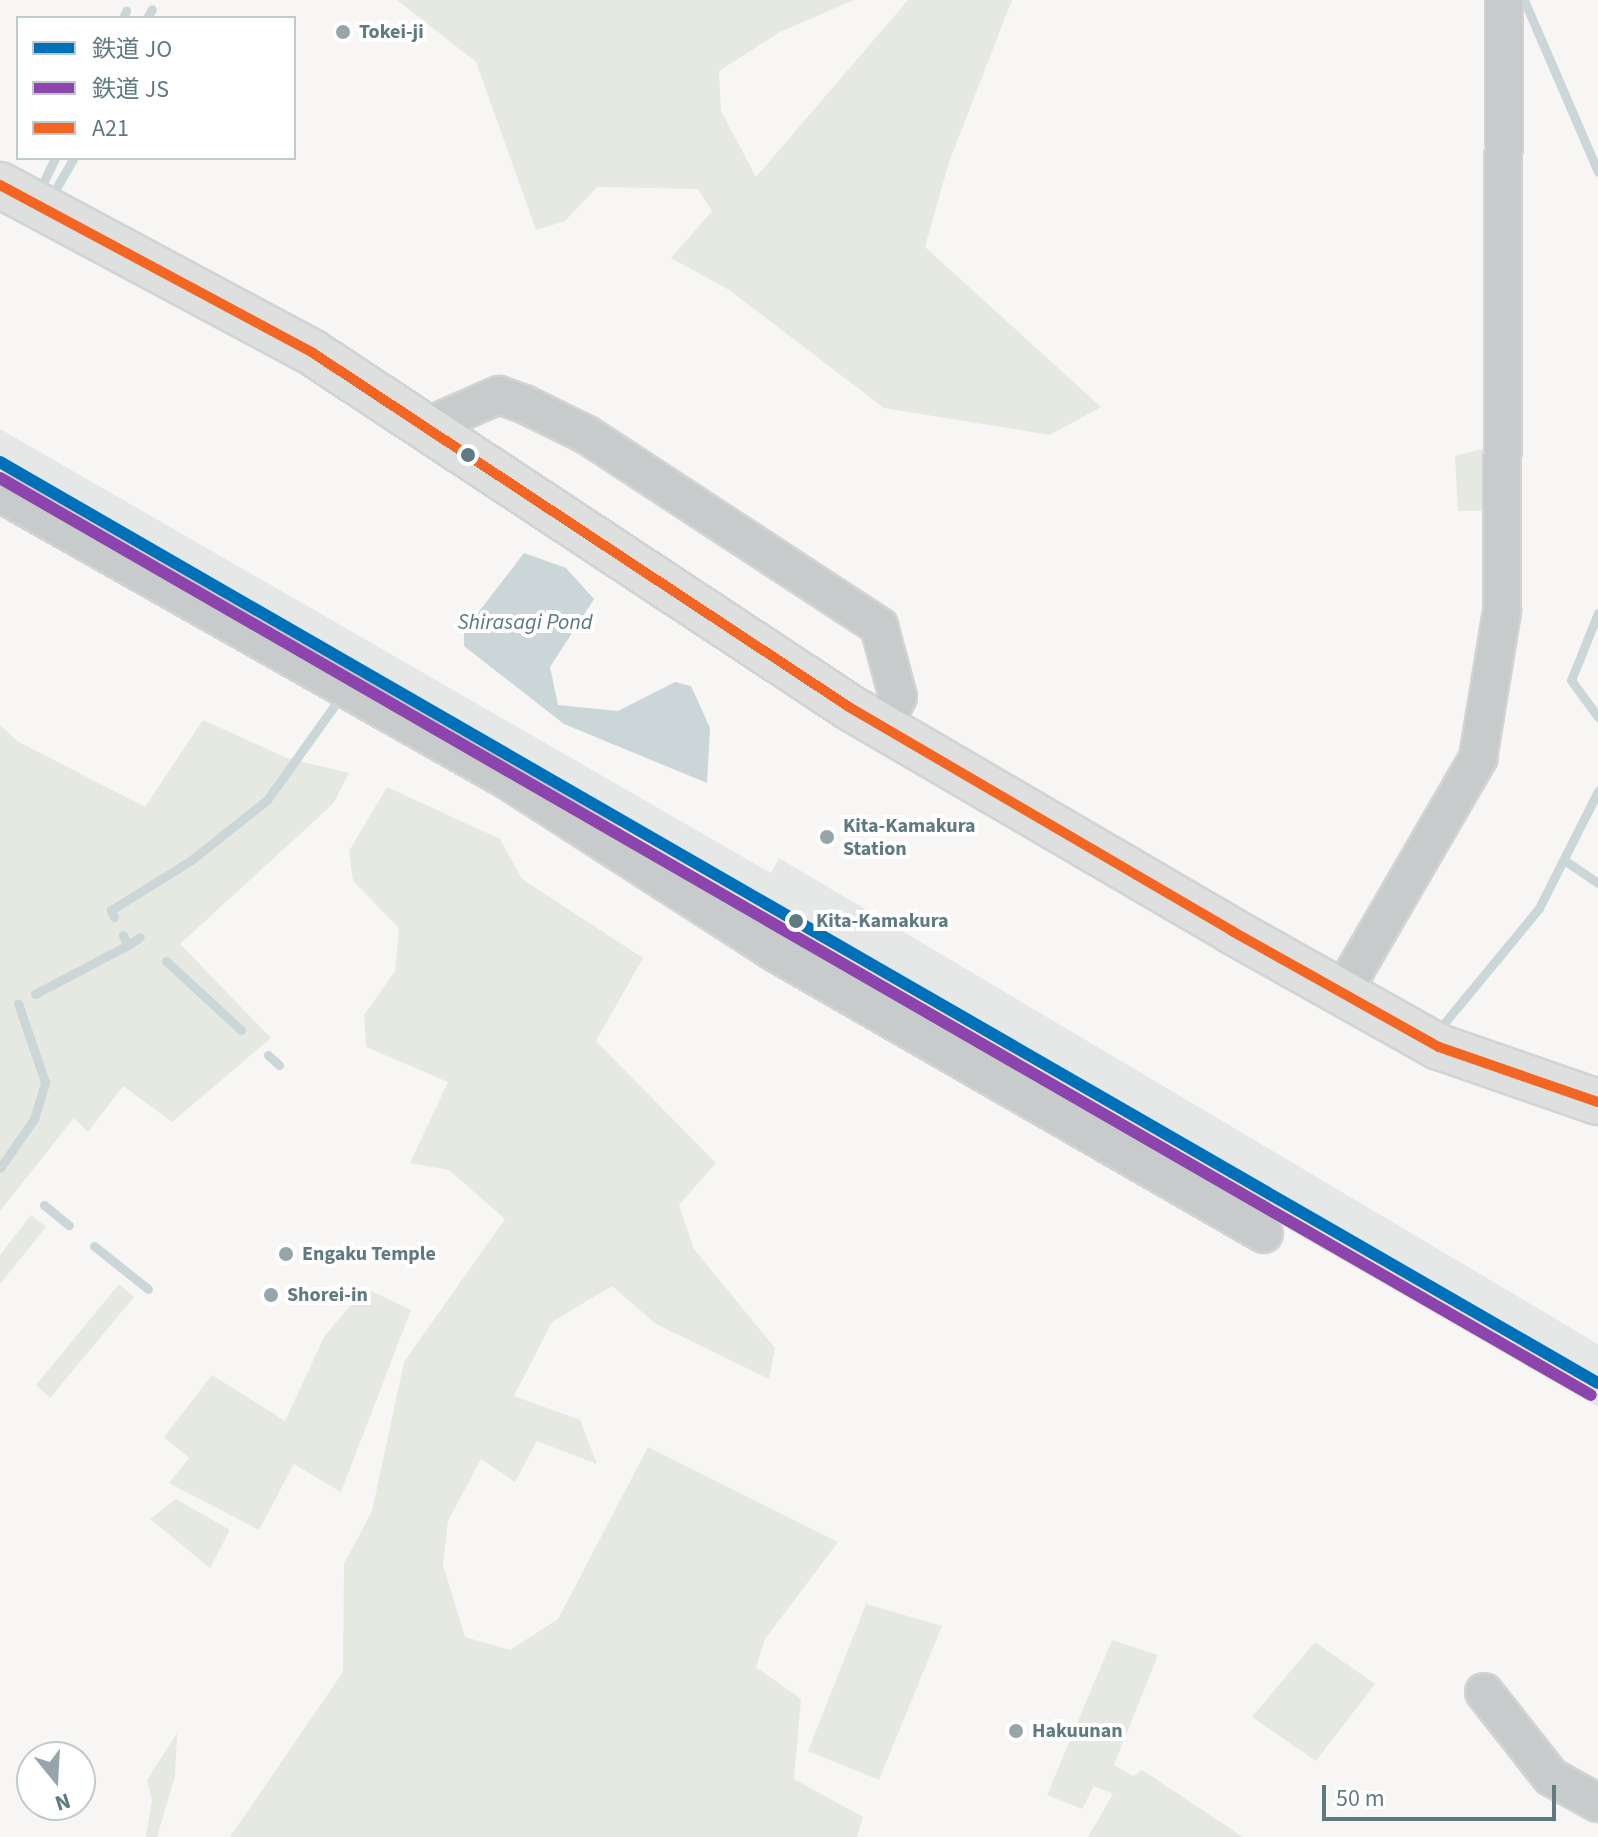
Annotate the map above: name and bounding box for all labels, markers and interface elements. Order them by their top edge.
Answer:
legend [16,16,296,160]
place label: Tokei-ji [359,20,424,44]
marker: Tokei-ji [334,23,352,41]
text: 鉄道 JO [92,32,172,67]
text: 鉄道 JS [92,72,169,107]
text: A21 [92,111,129,146]
unlabelled marker [460,447,476,463]
water label: Shirasagi Pond [457,610,593,636]
place label: Kita-Kamakura Station [843,814,976,861]
marker: Kita-Kamakura Station [818,828,836,846]
marker: Kita-Kamakura [783,908,809,934]
place label: Kita-Kamakura [816,909,949,933]
place label: Engaku Temple [302,1242,436,1266]
marker: Engaku Temple [277,1245,295,1263]
place label: Shorei-in [287,1283,368,1307]
marker: Shorei-in [262,1286,280,1304]
place label: Hakuunan [1032,1719,1123,1743]
marker: Hakuunan [1007,1722,1025,1740]
north arrow [16,1741,96,1821]
scale bar [1326,1769,1560,1819]
text: 50 m [1336,1781,1385,1816]
text: N [51,1784,75,1819]

